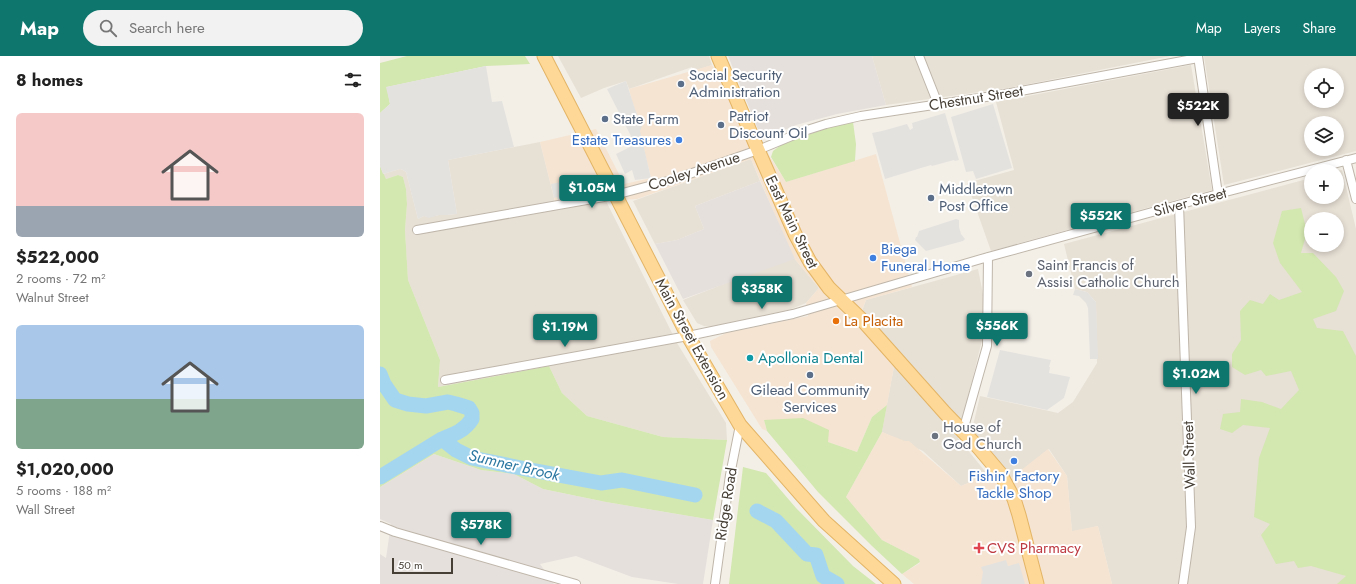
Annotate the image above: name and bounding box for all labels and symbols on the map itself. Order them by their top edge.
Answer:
place label: Social Security Administration [689,64,782,103]
marker: Social Security Administration [676,79,686,89]
street label: Chestnut Street [927,80,1025,116]
pin: $522K [1170,93,1226,127]
place label: Patriot Discount Oil [729,105,808,144]
place label: State Farm [613,108,679,130]
marker: State Farm [600,114,610,124]
marker: Patriot Discount Oil [716,120,726,130]
place label: Estate Treasures [572,129,671,151]
marker: Estate Treasures [674,135,684,145]
street label: Cooley Avenue [645,146,743,196]
street label: East Main Street [760,172,824,273]
pin: $1.05M [559,175,625,209]
place label: Middletown Post Office [939,178,1013,217]
street label: Silver Street [1151,182,1230,222]
marker: Middletown Post Office [926,193,936,203]
pin: $552K [1073,203,1129,237]
place label: Biega Funeral Home [881,238,971,277]
marker: Biega Funeral Home [868,253,878,263]
place label: Saint Francis of Assisi Catholic Church [1037,254,1180,293]
marker: Saint Francis of Assisi Catholic Church [1024,269,1034,279]
street label: Main Street Extension [649,274,735,404]
pin: $358K [734,276,790,310]
place label: La Placita [844,310,903,332]
pin: $556K [969,313,1025,347]
pin: $1.19M [532,314,598,348]
marker: La Placita [831,316,841,326]
place label: Apollonia Dental [758,347,863,369]
marker: Apollonia Dental [745,353,755,363]
pin: $1.02M [1163,361,1229,395]
marker: Gilead Community Services [805,370,815,380]
place label: Gilead Community Services [751,379,870,418]
place label: House of God Church [943,416,1022,455]
street label: Wall Street [1177,420,1201,489]
marker: House of God Church [930,431,940,441]
water label: Sumner Brook [466,443,563,487]
marker: Fishin’ Factory Tackle Shop [1009,456,1019,466]
place label: Fishin’ Factory Tackle Shop [969,465,1060,504]
street label: Ridge Road [709,466,743,542]
pin: $578K [453,512,509,546]
place label: CVS Pharmacy [987,537,1081,559]
marker: CVS Pharmacy [974,543,984,553]
scale bar [392,556,453,575]

